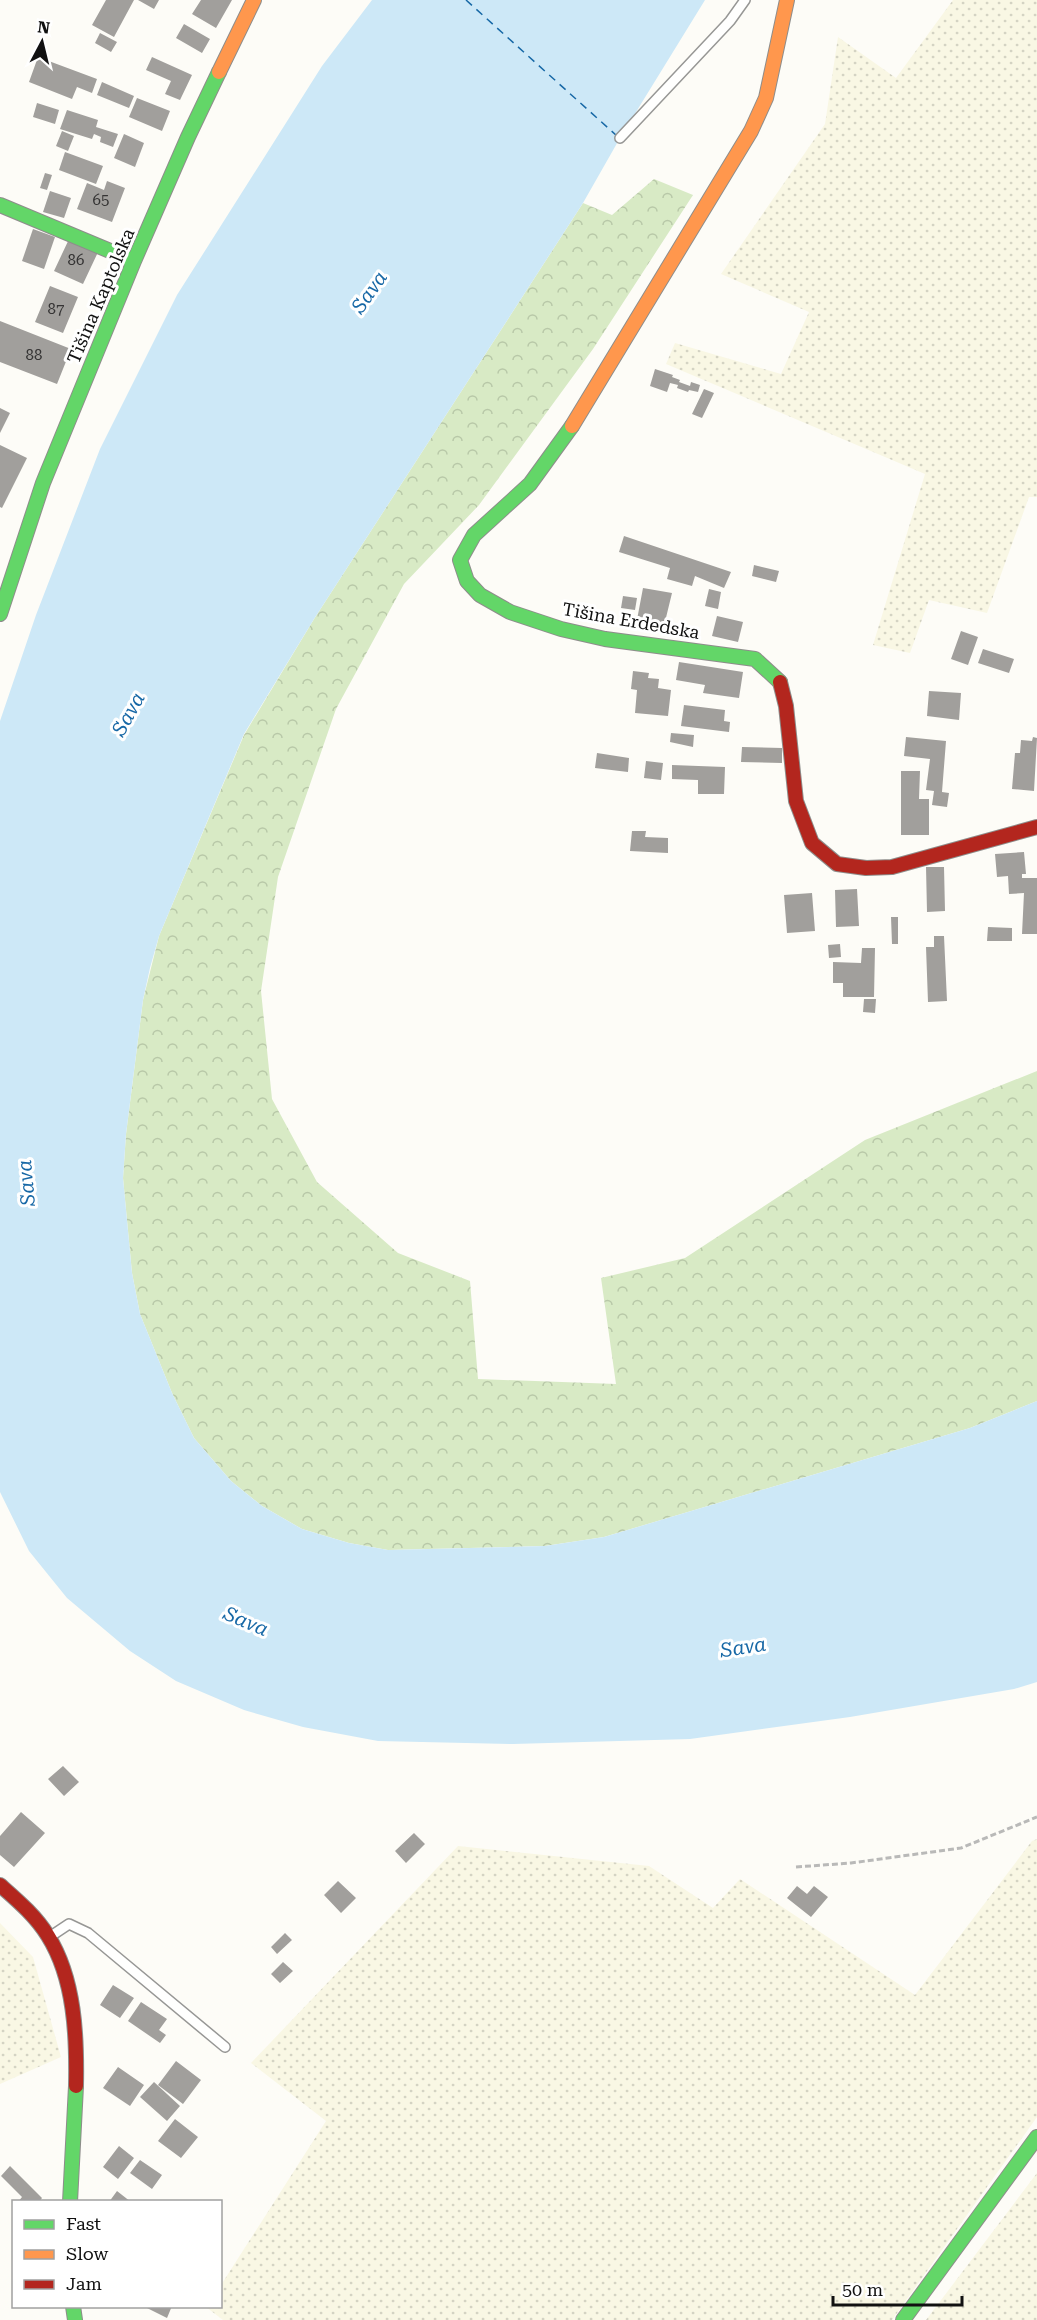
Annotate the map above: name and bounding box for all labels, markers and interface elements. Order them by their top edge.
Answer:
north arrow [12,12,72,72]
text: N [36,17,51,38]
house number: 65 [93,191,109,209]
street label: Tišina Kaptolska [63,225,139,367]
house number: 86 [68,251,84,269]
water label: Sava [345,266,392,319]
house number: 87 [48,300,64,318]
house number: 88 [26,346,42,364]
street label: Tišina Erdedska [561,598,702,643]
water label: Sava [106,688,150,741]
water label: Sava [12,1159,40,1208]
water label: Sava [219,1601,272,1641]
water label: Sava [717,1632,768,1663]
legend [12,2200,222,2308]
text: Fast [66,2213,101,2234]
text: Slow [66,2243,108,2264]
scale bar [833,2269,962,2307]
text: Jam [66,2273,102,2294]
text: 50 m [842,2279,883,2300]

